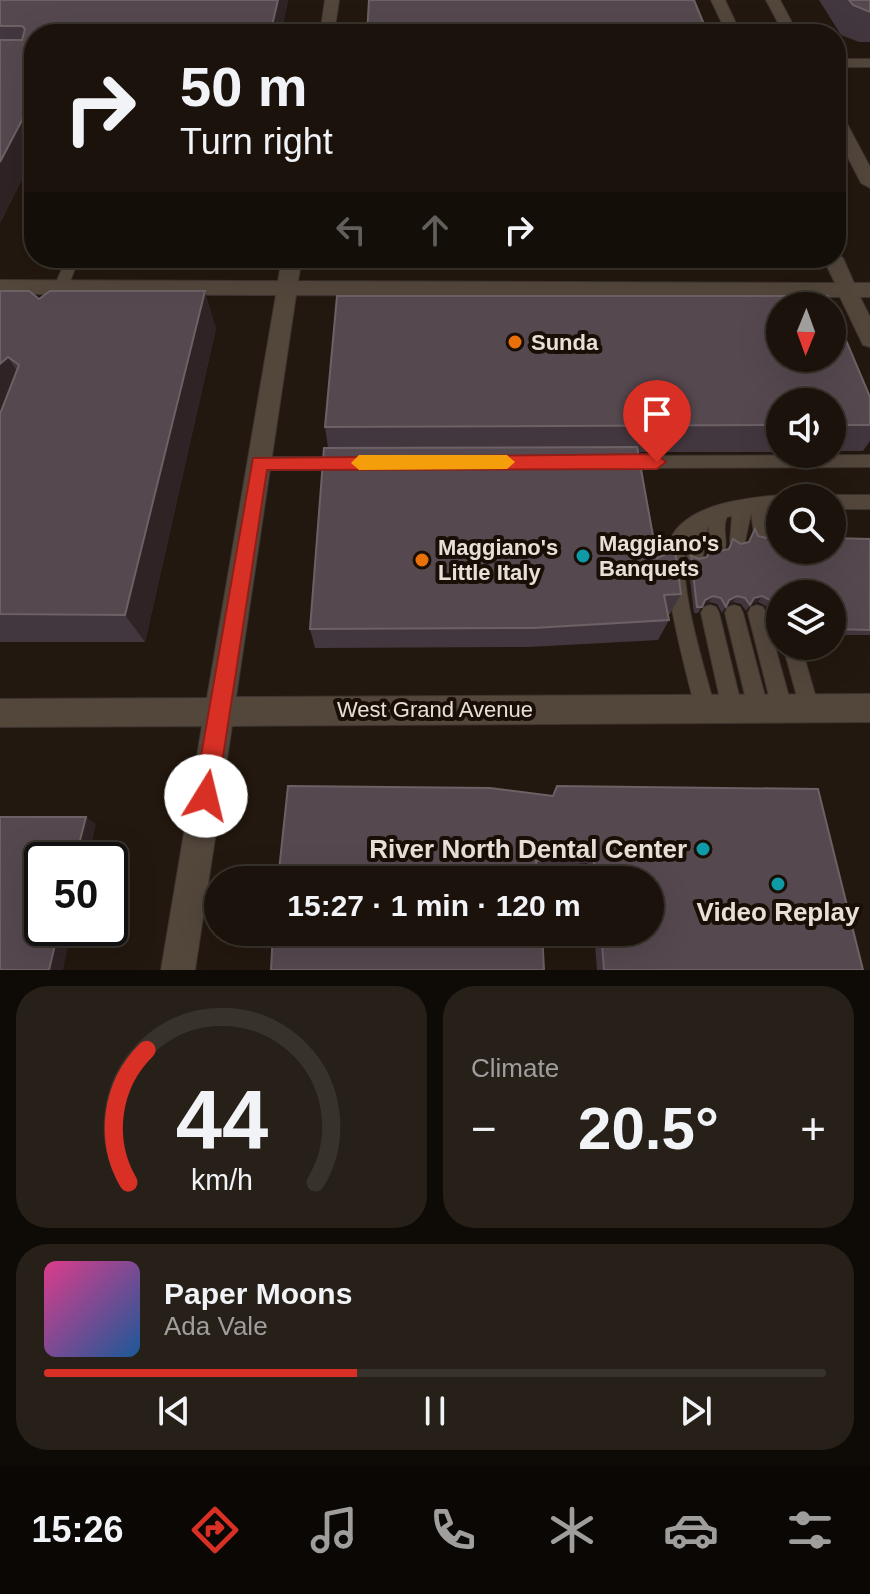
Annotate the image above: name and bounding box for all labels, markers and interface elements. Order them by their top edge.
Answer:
text: 50 m [180,55,308,118]
icon: right [48,56,152,160]
text: Turn right [180,121,333,162]
icon: left [329,208,373,252]
icon: ahead [413,208,457,252]
icon: right [497,208,541,252]
north arrow [766,292,846,372]
map controls [766,292,846,660]
place label: Sunda [531,330,599,355]
marker: Sunda [506,333,524,351]
pin [623,380,691,462]
button: sound [766,388,846,468]
icon: arrive [635,392,679,436]
button: search [766,484,846,564]
place label: Maggiano's Banquets [599,531,719,581]
place label: Maggiano's Little Italy [438,535,558,585]
marker: Maggiano's Banquets [574,547,592,565]
marker: Maggiano's Little Italy [413,551,431,569]
button: layers [766,580,846,660]
street label: West Grand Avenue [337,697,533,722]
position arrow [164,754,248,838]
place label: River North Dental Center [369,834,687,864]
marker: River North Dental Center [694,840,712,858]
speed limit sign: 50 [24,842,128,946]
marker: Video Replay [769,875,787,893]
text: 15:27 · 1 min · 120 m [287,889,581,922]
place label: Video Replay [697,897,860,927]
text: Climate [471,1053,559,1083]
text: 44 [175,1074,268,1167]
text: 20.5° [578,1095,719,1162]
text: − [471,1104,497,1153]
text: + [800,1104,826,1153]
text: km/h [191,1164,252,1196]
text: Paper Moons [164,1277,352,1310]
text: Ada Vale [164,1311,268,1341]
icon: previous [152,1389,196,1433]
icon: pause [413,1389,457,1433]
icon: next [674,1389,718,1433]
icon: directions [187,1502,243,1558]
icon: music [306,1502,362,1558]
icon: phone [425,1502,481,1558]
icon: climate [544,1502,600,1558]
icon: car [663,1502,719,1558]
icon: filters [782,1502,838,1558]
text: 15:26 [32,1509,124,1550]

